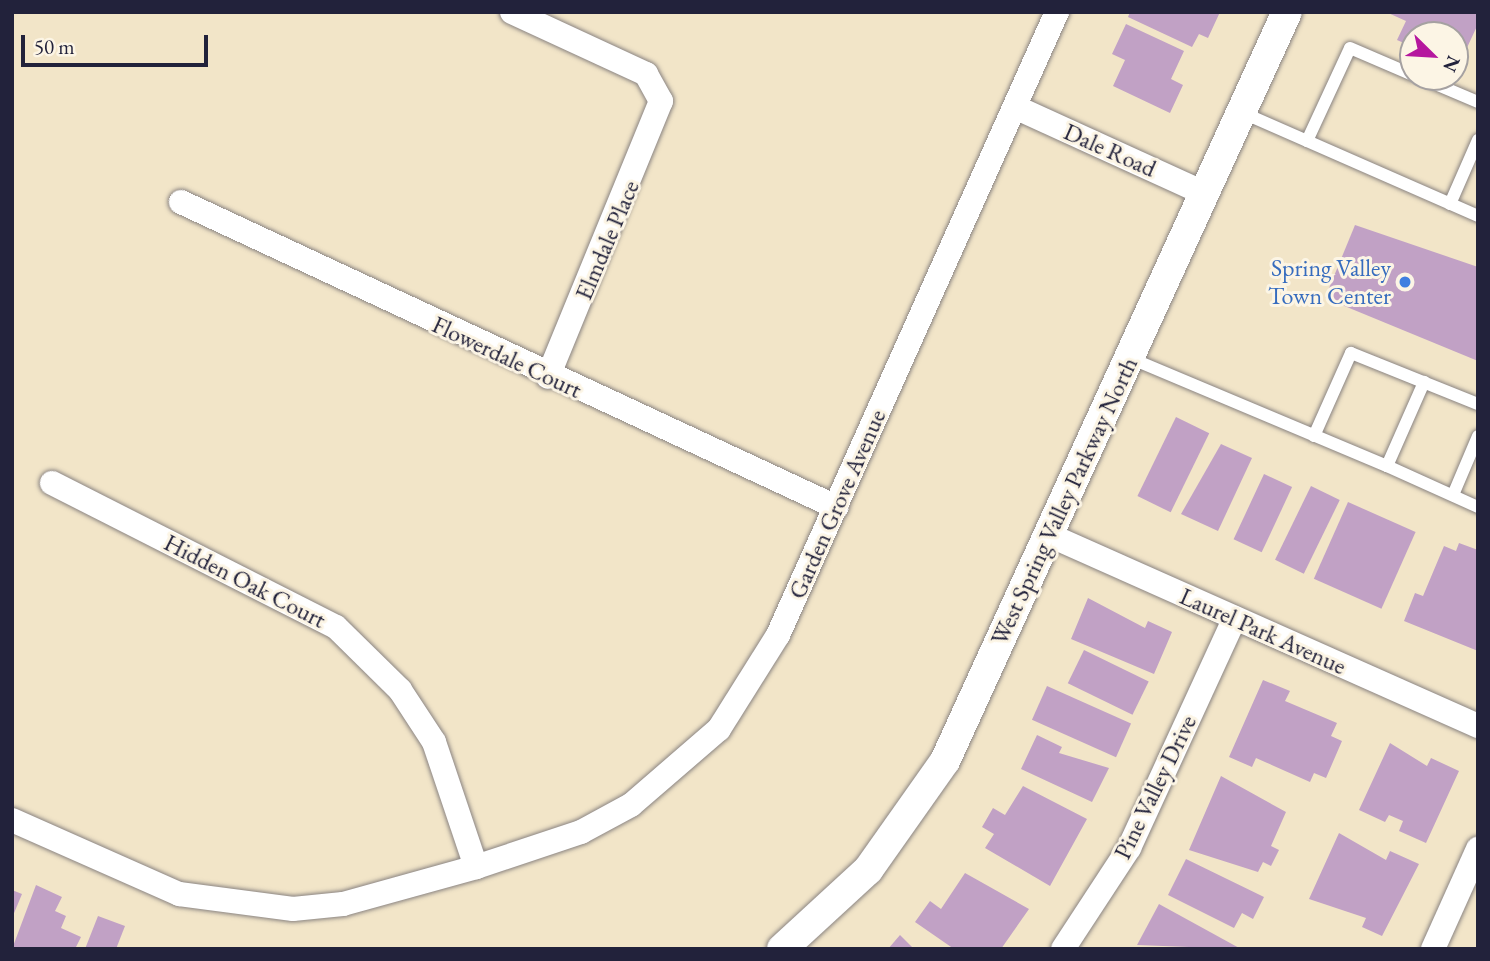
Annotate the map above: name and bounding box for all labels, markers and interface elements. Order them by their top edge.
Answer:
scale bar [24,21,212,65]
north arrow [1399,21,1469,91]
text: 50 m [34,33,75,60]
text: N [1437,52,1466,76]
street label: Dale Road [1059,117,1161,183]
street label: Elmdale Place [569,176,645,304]
place label: Spring Valley Town Center [1268,254,1391,310]
marker: Spring Valley Town Center [1397,274,1413,290]
street label: Flowerdale Court [428,310,586,404]
street label: West Spring Valley Parkway North [985,352,1143,650]
street label: Garden Grove Avenue [782,405,892,603]
street label: Hidden Oak Court [159,528,331,634]
street label: Laurel Park Avenue [1175,581,1351,681]
street label: Pine Valley Drive [1108,710,1202,864]

